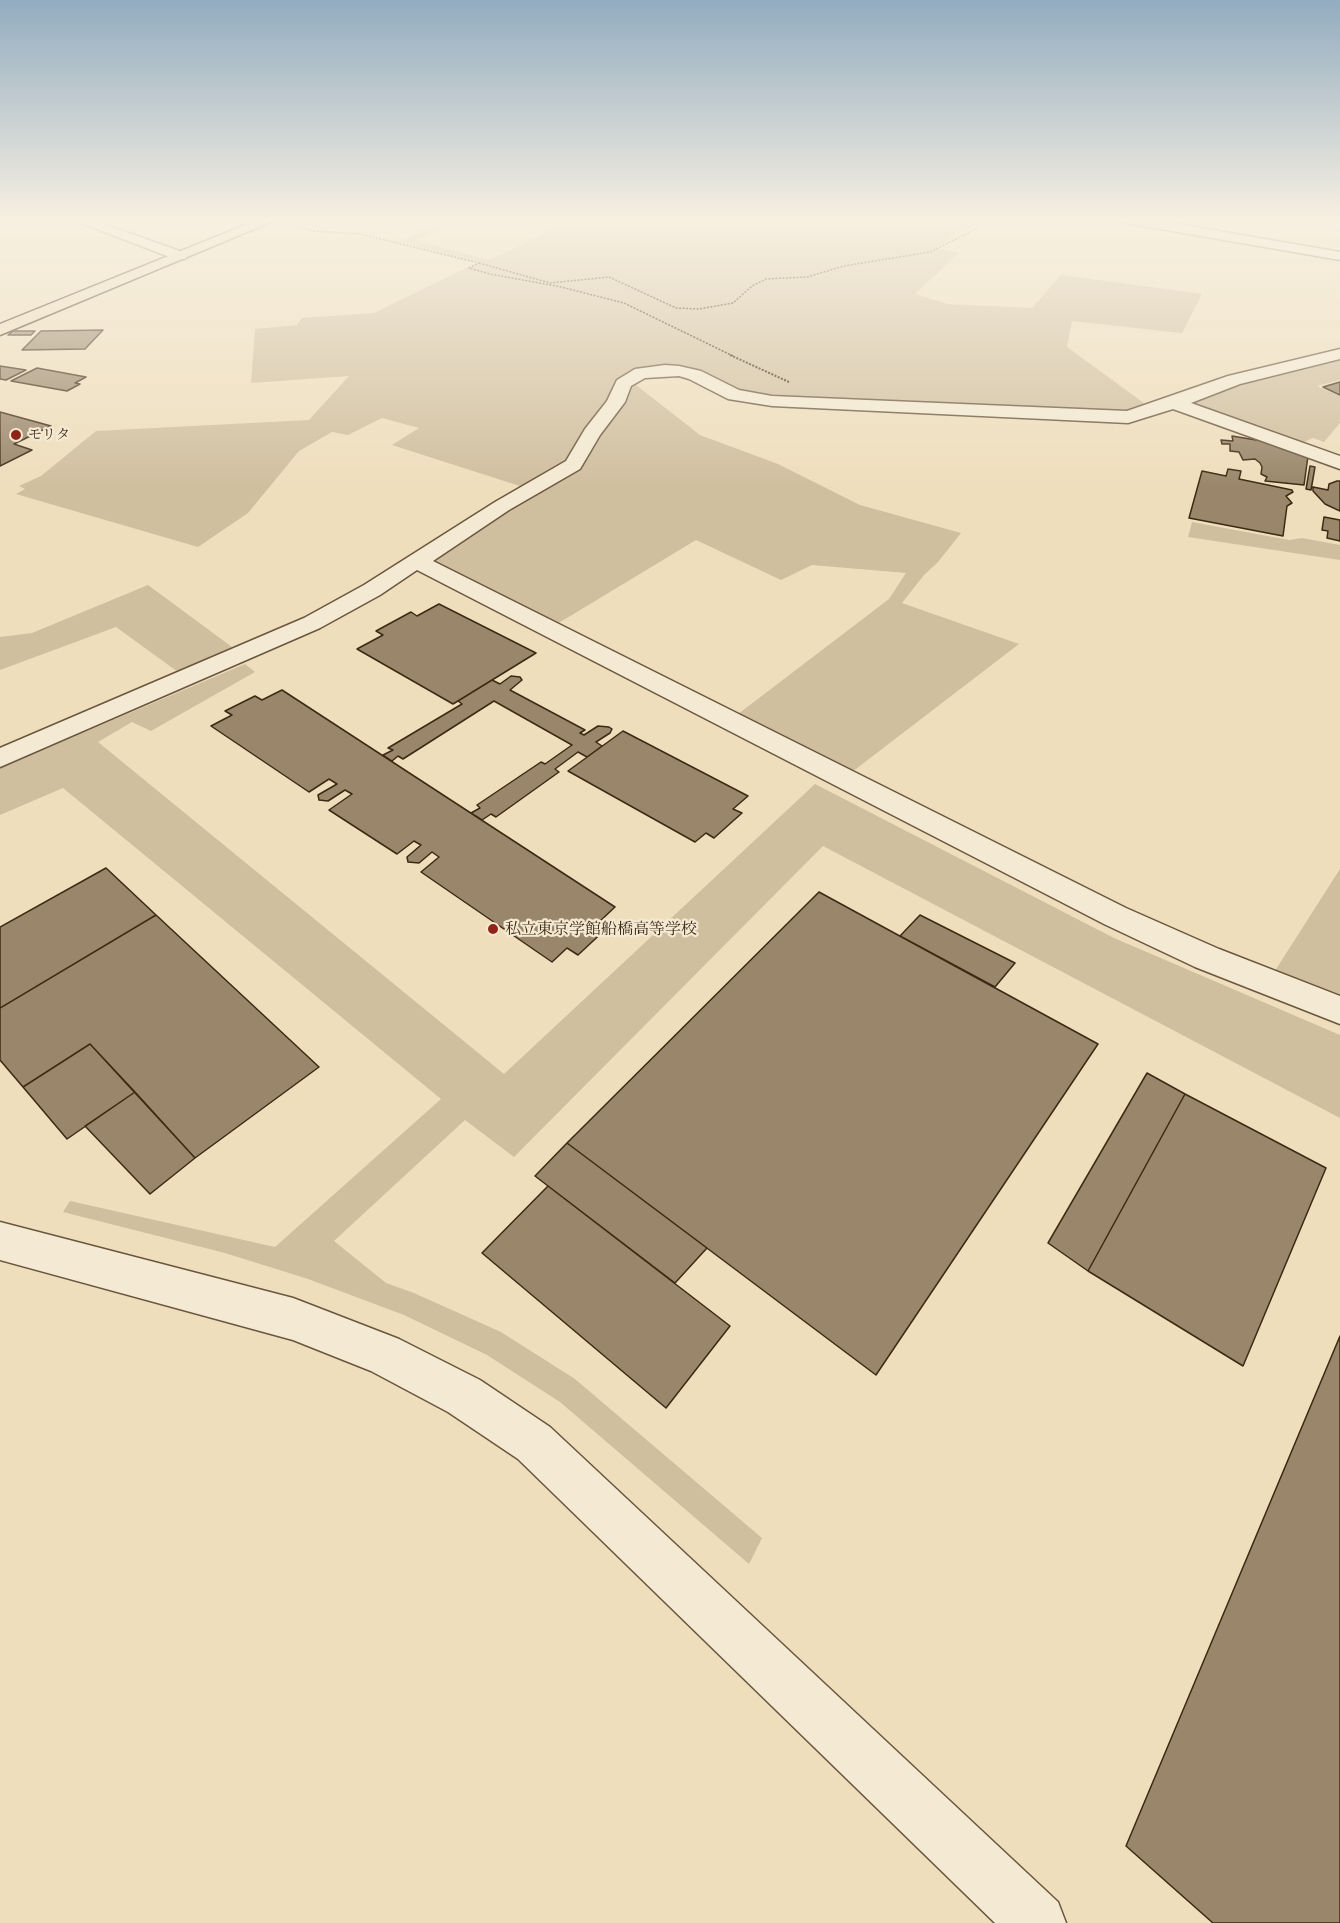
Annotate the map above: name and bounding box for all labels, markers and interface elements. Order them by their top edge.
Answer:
place label: モリタ [28,427,70,443]
marker: モリタ [9,428,23,442]
place label: 私立東京学館船橋高等学校 [505,919,697,939]
marker: 私立東京学館船橋高等学校 [486,922,500,936]

